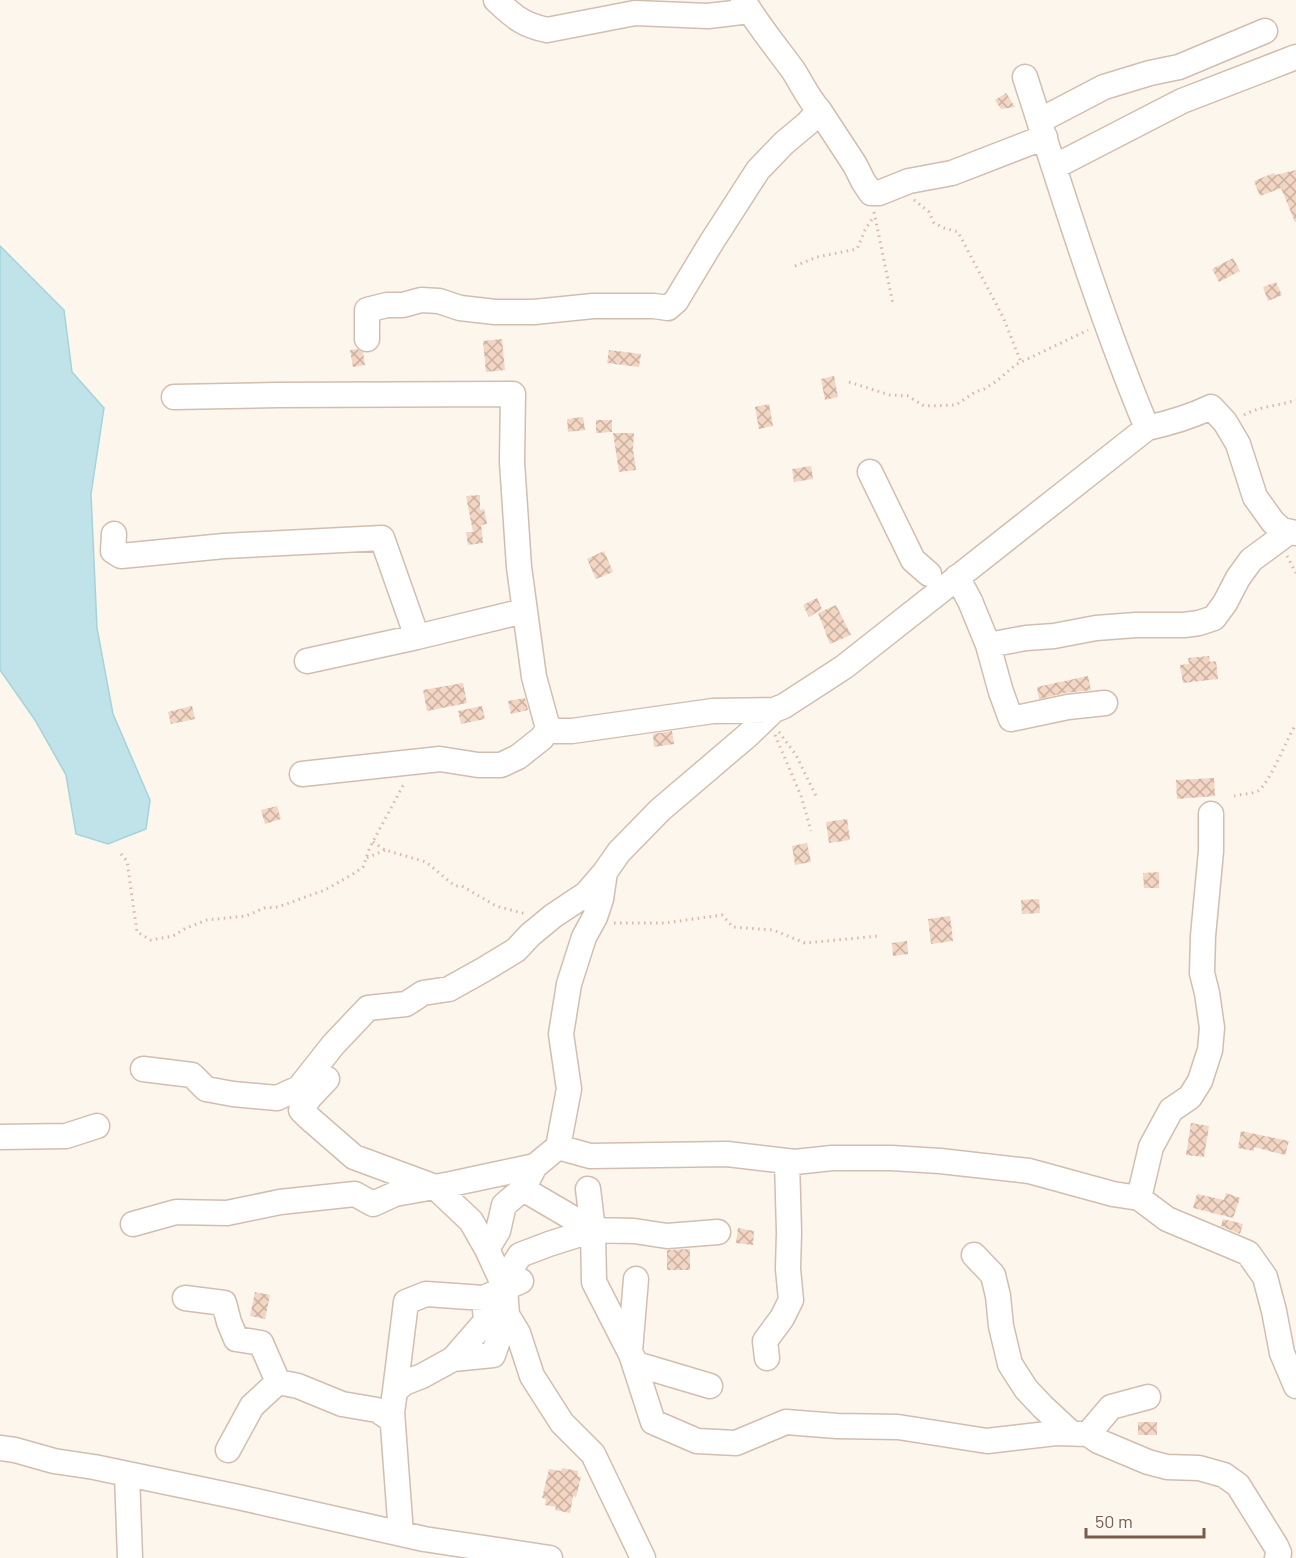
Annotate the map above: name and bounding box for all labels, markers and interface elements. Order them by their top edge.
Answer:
scale bar [1086,1501,1204,1539]
text: 50 m [1095,1510,1133,1532]

